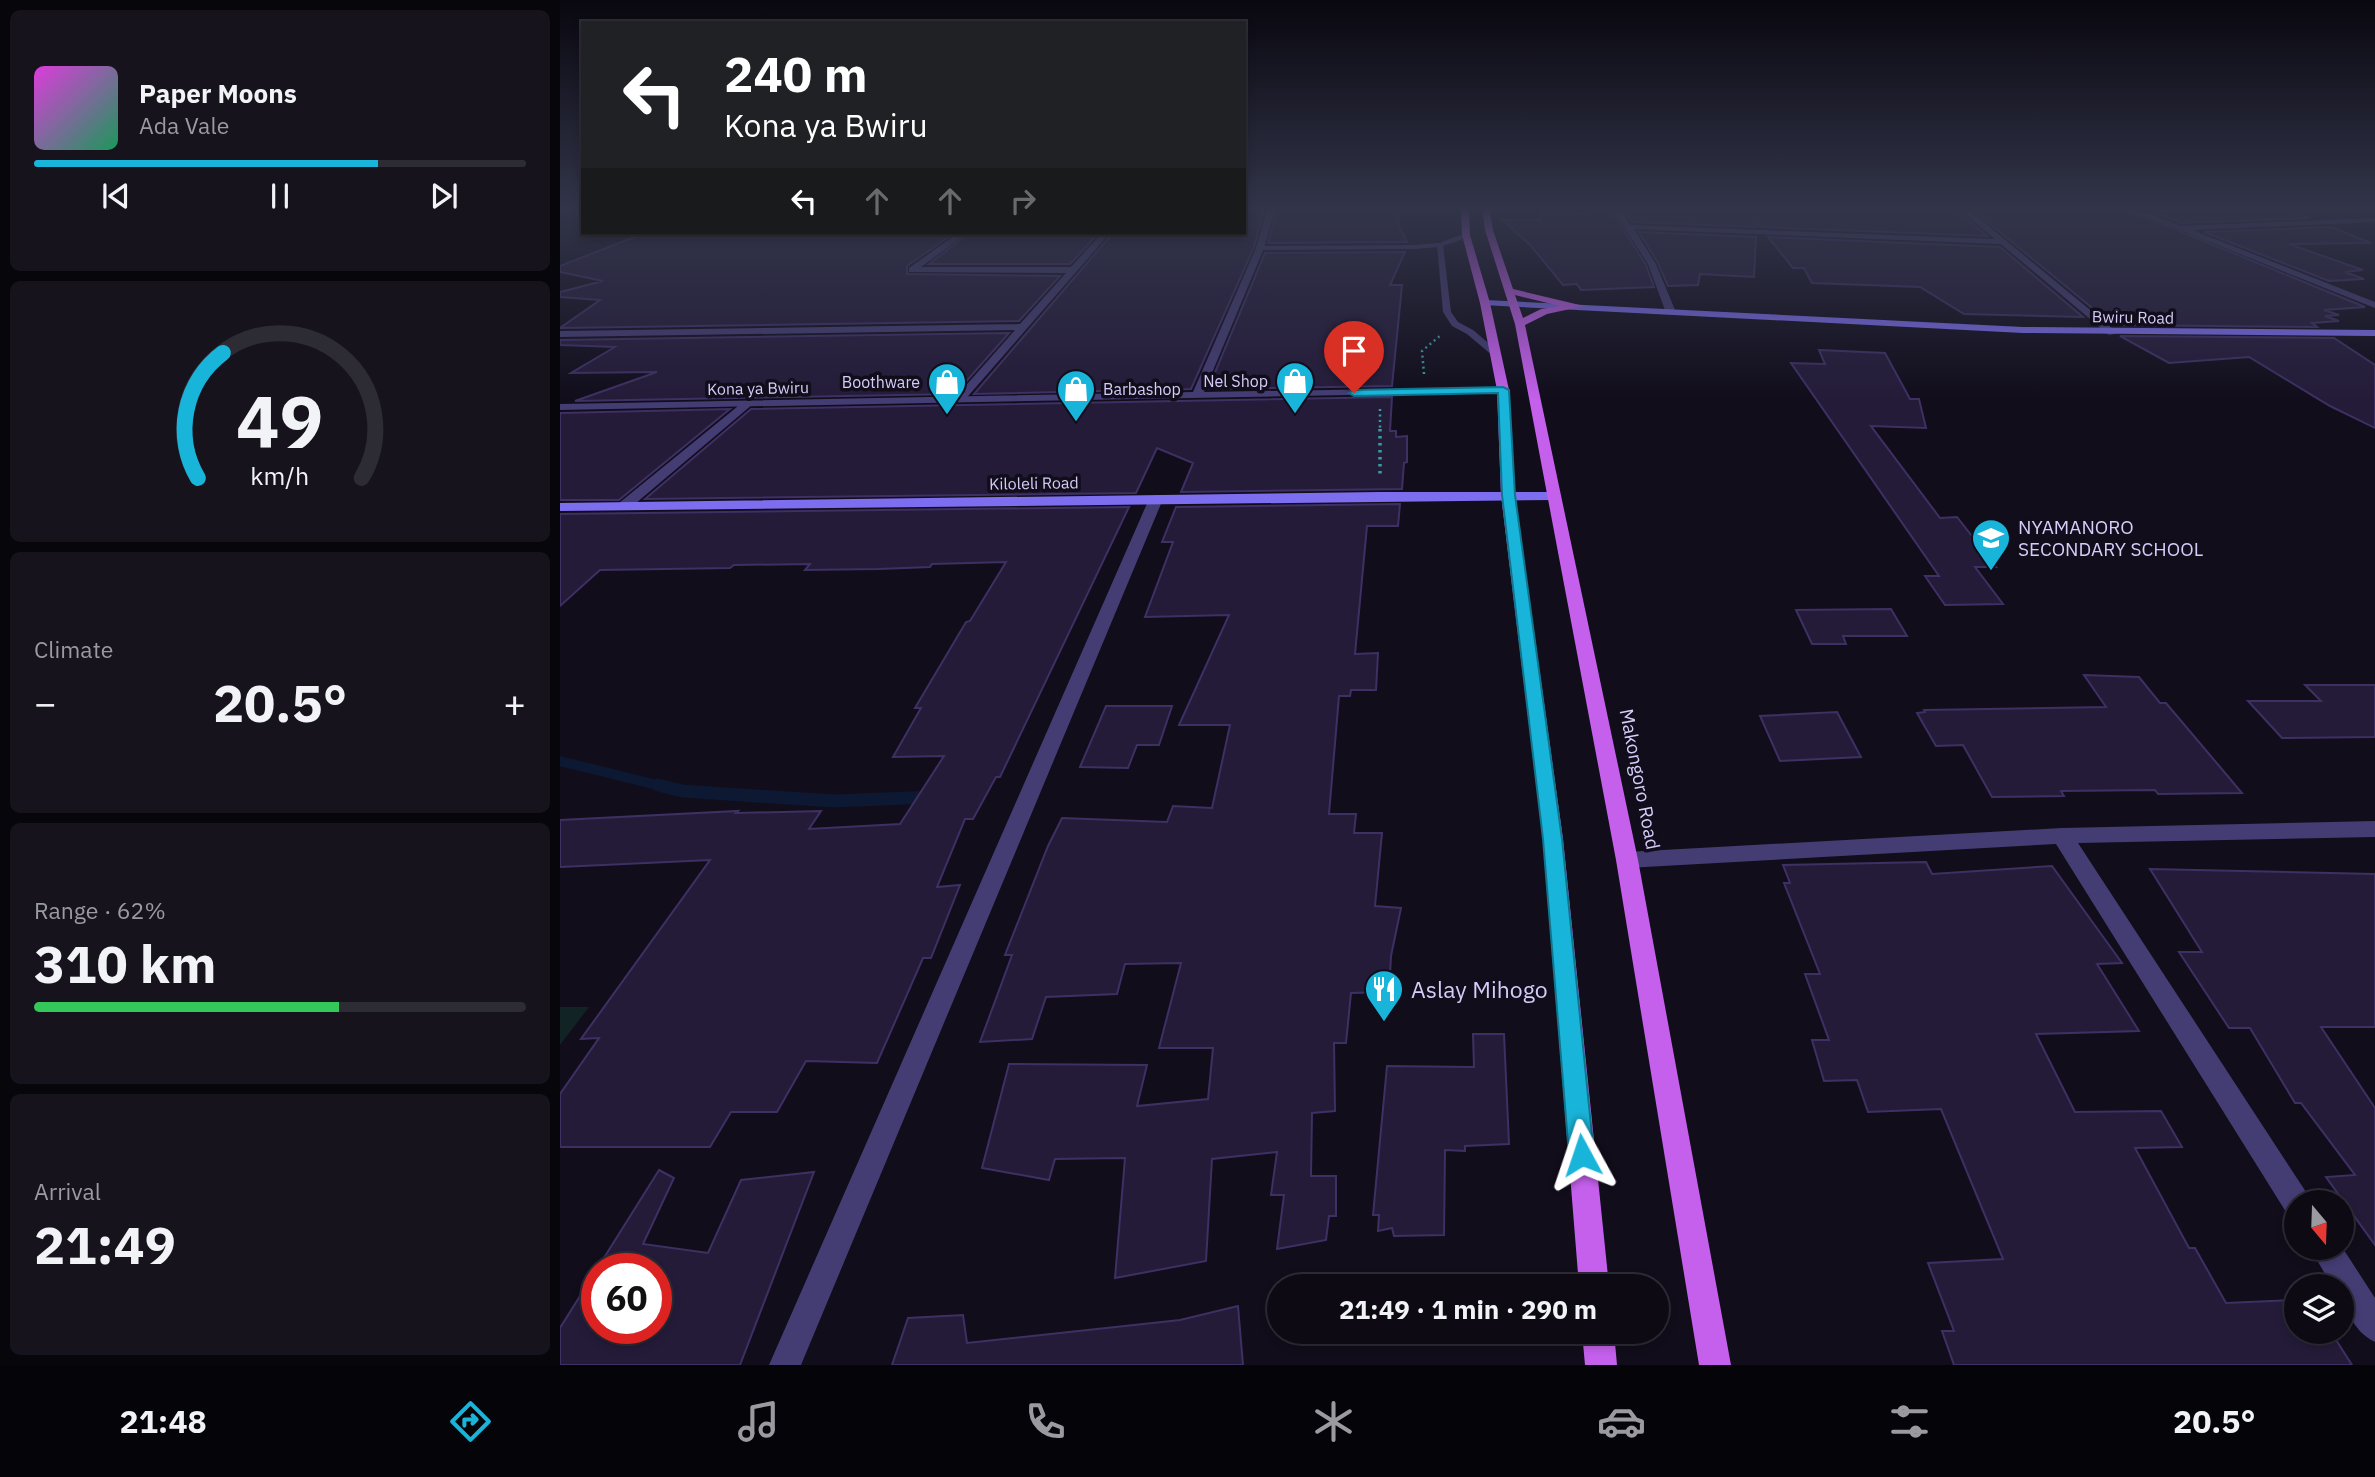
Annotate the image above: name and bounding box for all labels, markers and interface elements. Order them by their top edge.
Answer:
text: 240 m [724,42,868,105]
icon: left [609,49,700,140]
text: Paper Moons [139,76,297,110]
text: Kona ya Bwiru [724,104,928,146]
text: Ada Vale [139,110,229,140]
icon: previous [97,177,135,215]
icon: pause [261,177,299,215]
icon: next [425,177,463,215]
icon: left [785,182,823,220]
icon: ahead [858,182,896,220]
icon: ahead [931,182,969,220]
icon: right [1004,182,1042,220]
street label: Bwiru Road [2092,306,2174,328]
pin [1324,321,1384,393]
icon: arrive [1335,332,1373,370]
shop icon: Nel Shop [1274,360,1316,415]
shop icon: Boothware [926,361,968,416]
shop icon: Barbashop [1055,368,1097,423]
place label: Nel Shop [1203,371,1268,391]
place label: Boothware [842,372,920,392]
text: 49 [236,373,324,468]
street label: Kona ya Bwiru [707,377,809,399]
place label: Barbashop [1103,379,1181,399]
text: km/h [251,458,309,491]
street label: Kiloleli Road [989,472,1079,494]
place label: NYAMANORO SECONDARY SCHOOL [2018,515,2203,561]
school or university icon: NYAMANORO SECONDARY SCHOOL [1970,517,2012,572]
text: Climate [34,634,113,664]
text: 20.5° [213,669,347,736]
text: − [34,678,57,727]
text: + [503,678,526,727]
street label: Makongoro Road [1615,707,1665,851]
text: Range · 62% [34,895,166,925]
text: 310 km [34,930,216,997]
restaurant icon: Aslay Mihogo [1363,968,1405,1023]
place label: Aslay Mihogo [1411,974,1548,1004]
position arrow [1545,1118,1619,1192]
text: Arrival [34,1176,101,1206]
north arrow [2284,1190,2354,1260]
map controls [2284,1190,2354,1344]
text: 21:49 [34,1211,176,1278]
speed limit sign: 60 [581,1253,672,1344]
button: layers [2284,1274,2354,1344]
text: 21:49 · 1 min · 290 m [1339,1292,1597,1326]
icon: directions [446,1397,495,1446]
icon: music [734,1397,783,1446]
icon: phone [1021,1397,1070,1446]
icon: climate [1309,1397,1358,1446]
icon: car [1597,1397,1646,1446]
icon: filters [1885,1397,1934,1446]
text: 21:48 [119,1400,207,1442]
text: 20.5° [2173,1400,2256,1442]

